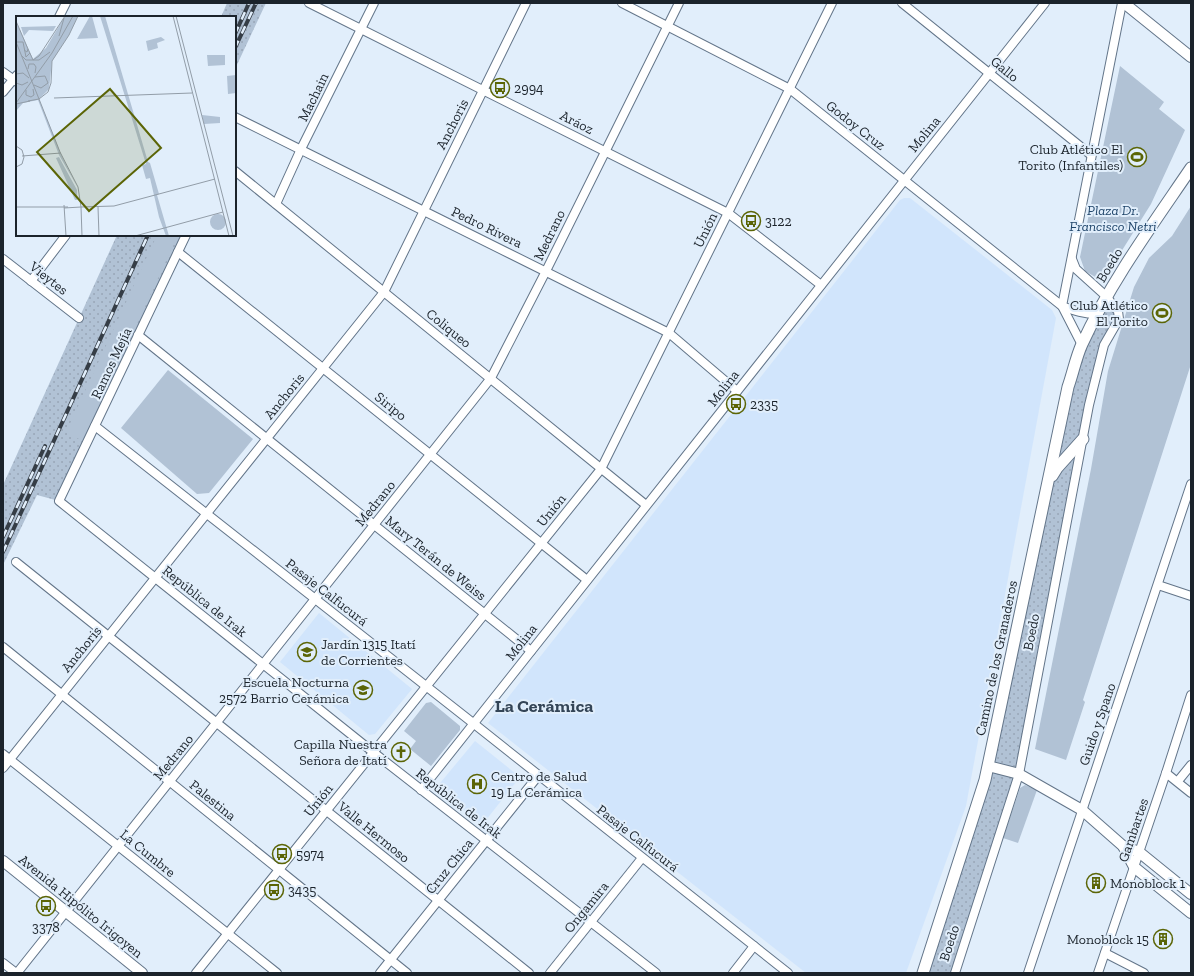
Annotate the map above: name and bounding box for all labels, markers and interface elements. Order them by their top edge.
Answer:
inset map [16,16,236,236]
street label: Gallo [987,53,1022,86]
street label: Machain [294,70,332,124]
bus stop icon: 2994 [489,77,511,99]
place label: 2994 [514,80,544,97]
street label: Anchoris [432,96,472,152]
street label: Godoy Cruz [823,97,889,154]
street label: Aráoz [557,107,597,138]
street label: Molina [905,113,944,156]
place label: Club Atlético El Torito (Infantiles) [1018,141,1123,174]
sports icon: Club Atlético El Torito (Infantiles) [1126,146,1148,168]
park label: Plaza Dr. Francisco Netri [1069,202,1157,235]
street label: Pedro Rivera [449,203,525,252]
street label: Medrano [530,207,569,263]
street label: Unión [690,210,721,251]
bus stop icon: 3122 [740,210,762,232]
place label: 3122 [765,213,792,230]
street label: Boedo [1093,245,1126,286]
street label: Vieytes [25,258,71,299]
place label: Club Atlético El Torito [1070,297,1148,330]
sports icon: Club Atlético El Torito [1151,302,1173,324]
street label: Coliqueo [423,305,475,352]
street label: Ramos Mejía [88,325,135,402]
street label: Molina [704,366,743,410]
street label: Anchoris [261,370,308,423]
street label: Siripo [371,388,410,424]
bus stop icon: 2335 [725,393,747,415]
place label: 2335 [750,396,778,413]
street label: Medrano [352,477,399,530]
street label: Unión [533,491,570,530]
street label: Mary Terán de Weiss [382,512,490,604]
street label: Pasaje Calfucurá [282,555,371,630]
street label: República de Irak [159,562,251,641]
street label: Camino de los Granaderos [972,579,1021,737]
street label: Boedo [1020,612,1043,652]
street label: Molina [502,620,541,664]
street label: Anchoris [58,623,105,676]
place label: Jardín 1315 Itatí de Corrientes [321,636,416,669]
school or university icon: Jardín 1315 Itatí de Corrientes [296,641,318,663]
place label: Escuela Nocturna 2572 Barrio Cerámica [219,674,349,707]
school or university icon: Escuela Nocturna 2572 Barrio Cerámica [352,679,374,701]
street label: Guido y Spano [1075,681,1120,768]
district label: La Cerámica [495,695,593,717]
street label: Medrano [150,731,197,784]
place label: Capilla Nuestra Señora de Itatí [294,736,387,769]
church icon: Capilla Nuestra Señora de Itatí [390,741,412,763]
street label: República de Irak [412,765,505,843]
place label: Centro de Salud 19 La Cerámica [491,768,587,801]
hospital icon: Centro de Salud 19 La Cerámica [466,773,488,795]
street label: Palestina [186,776,240,824]
street label: Unión [300,781,337,820]
street label: Gambartes [1115,796,1152,864]
street label: Valle Hermoso [334,798,413,867]
street label: Pasaje Calfucurá [593,801,682,876]
street label: La Cumbre [116,826,179,881]
street label: Cruz Chica [422,835,477,898]
bus stop icon: 5974 [271,843,293,865]
place label: 5974 [296,846,325,863]
street label: Avenida Hipólito Irigoyen [15,851,146,962]
building icon: Monoblock 1 [1085,872,1107,894]
place label: Monoblock 1 [1110,875,1186,892]
street label: Ongamira [560,878,612,936]
bus stop icon: 3435 [263,879,285,901]
place label: 3435 [288,882,316,899]
bus stop icon: 3378 [35,895,57,917]
place label: 3378 [32,919,60,936]
street label: Boedo [936,923,963,963]
building icon: Monoblock 15 [1152,928,1174,950]
place label: Monoblock 15 [1067,931,1149,948]

